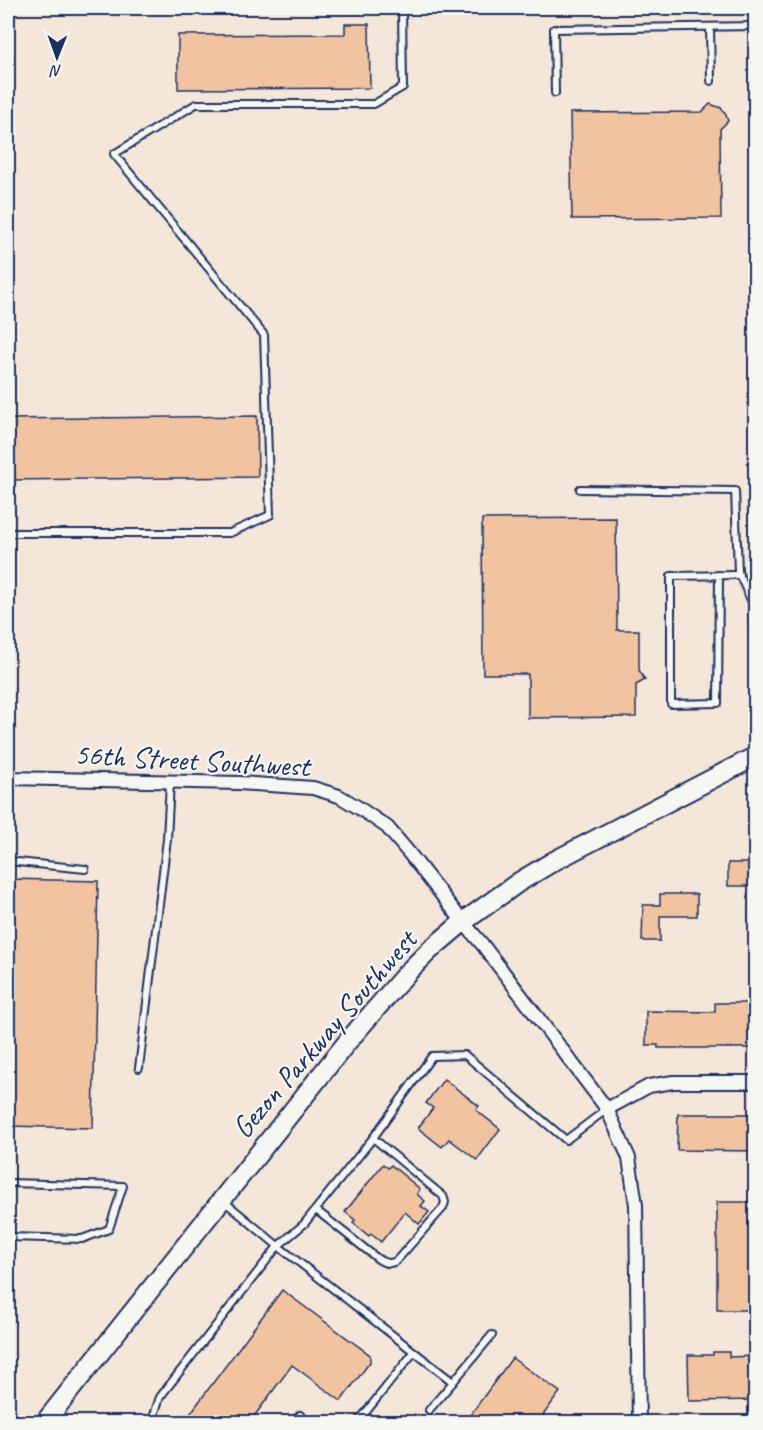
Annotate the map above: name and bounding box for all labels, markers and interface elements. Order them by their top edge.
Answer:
north arrow [27,27,87,87]
text: N [49,61,62,81]
street label: 56th Street Southwest [73,735,314,785]
street label: Gezon Parkway Southwest [223,920,427,1146]

